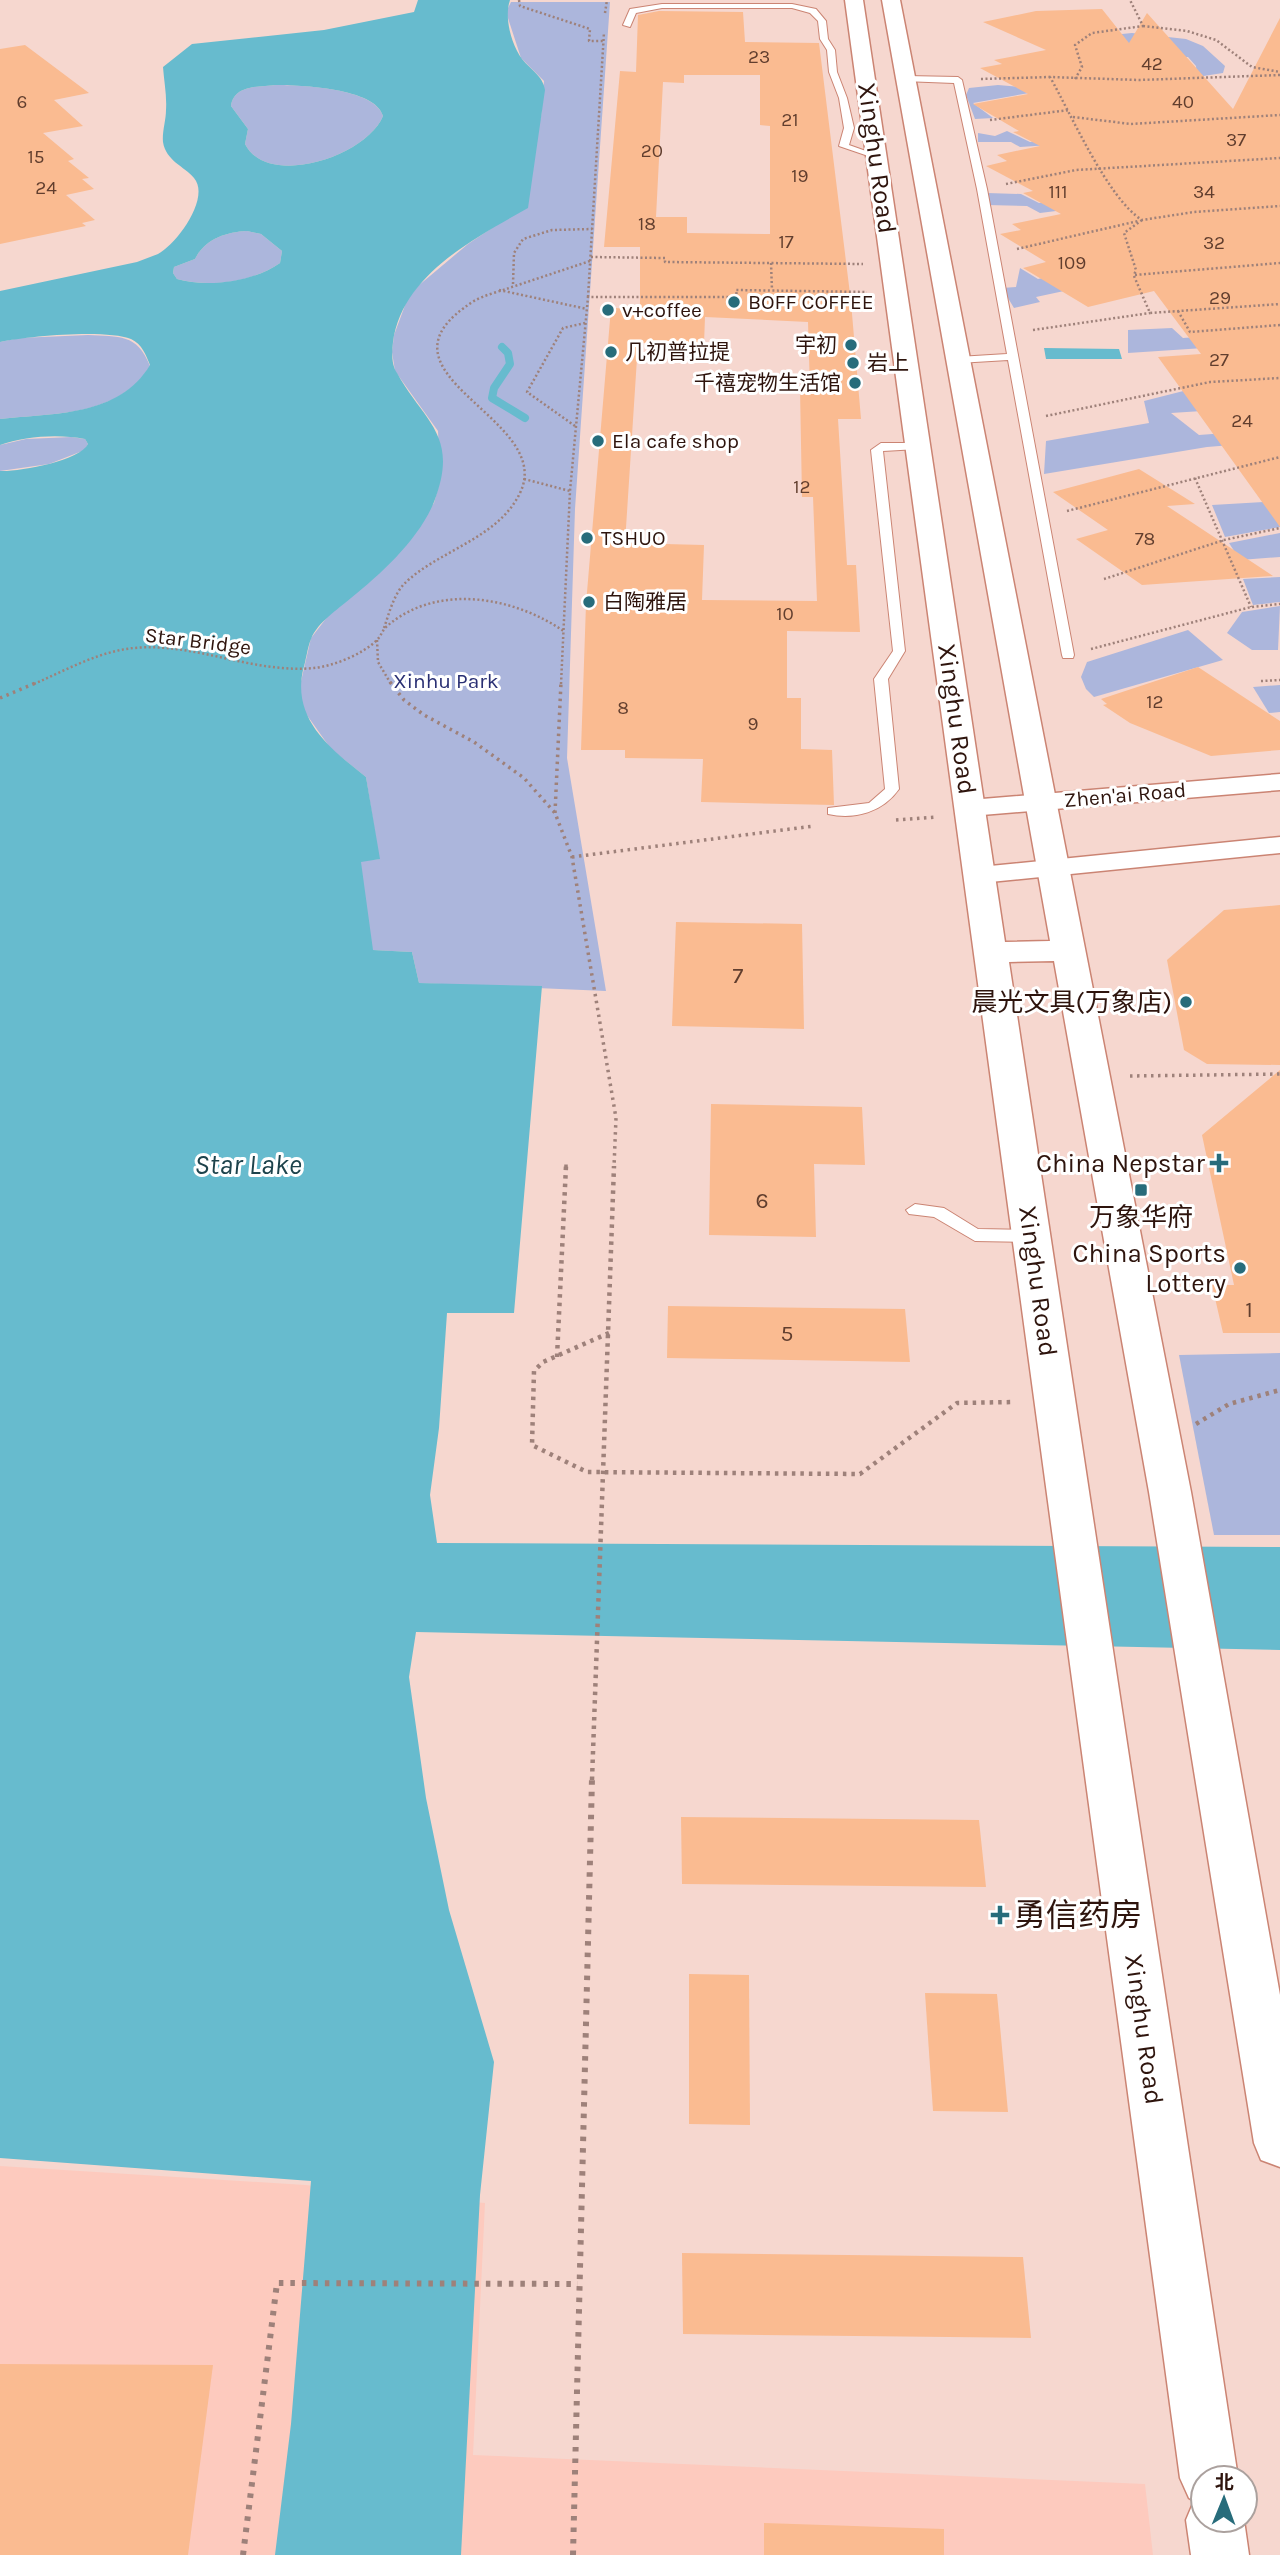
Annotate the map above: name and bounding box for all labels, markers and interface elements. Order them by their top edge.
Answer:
house number: 23 [748,46,770,68]
house number: 42 [1141,53,1163,75]
street label: Xinghu Road [851,80,903,236]
house number: 6 [17,91,27,113]
house number: 40 [1172,91,1194,113]
house number: 21 [781,109,799,131]
house number: 37 [1226,129,1246,151]
house number: 20 [641,140,663,162]
house number: 15 [27,146,45,168]
house number: 19 [791,165,809,187]
house number: 24 [35,177,57,199]
house number: 111 [1049,181,1067,203]
house number: 34 [1193,181,1215,203]
house number: 18 [638,213,656,235]
house number: 17 [778,231,794,253]
house number: 32 [1203,232,1225,254]
house number: 109 [1058,252,1086,274]
house number: 29 [1209,287,1231,309]
place label: BOFF COFFEE [748,290,874,314]
marker: BOFF COFFEE [726,294,742,310]
place label: v+coffee [622,298,702,322]
marker: v+coffee [600,302,616,318]
place label: 宇初 [795,333,837,357]
marker: 宇初 [843,337,859,353]
place label: 几初普拉提 [625,340,730,364]
marker: 几初普拉提 [603,344,619,360]
house number: 27 [1209,349,1229,371]
place label: 岩上 [867,351,909,375]
marker: 岩上 [845,355,861,371]
place label: 千禧宠物生活馆 [694,371,841,395]
marker: 千禧宠物生活馆 [847,375,863,391]
house number: 24 [1231,410,1253,432]
place label: Ela cafe shop [612,429,739,453]
marker: Ela cafe shop [590,433,606,449]
house number: 12 [793,476,811,498]
place label: TSHUO [601,526,666,550]
house number: 78 [1135,528,1155,550]
marker: TSHUO [579,530,595,546]
place label: 白陶雅居 [603,590,687,614]
marker: 白陶雅居 [581,594,597,610]
house number: 10 [776,603,794,625]
street label: Star Bridge [144,623,252,659]
street label: Xinghu Road [931,641,983,797]
park label: Xinhu Park [393,669,499,693]
house number: 12 [1146,691,1164,713]
house number: 8 [617,697,629,719]
house number: 9 [747,713,759,735]
street label: Zhen'ai Road [1063,778,1187,812]
house number: 7 [733,962,744,989]
place label: 晨光文具(万象店) [972,987,1172,1018]
marker: 晨光文具(万象店) [1178,994,1194,1010]
water label: Star Lake [194,1148,302,1181]
place label: China Nepstar [1036,1148,1206,1179]
marker: China Nepstar [1211,1155,1227,1171]
marker: 万象华府 [1133,1182,1149,1198]
house number: 6 [755,1187,769,1214]
place label: 万象华府 [1089,1202,1193,1233]
street label: Xinghu Road [1012,1203,1064,1359]
place label: China Sports Lottery [1072,1238,1226,1299]
marker: China Sports Lottery [1232,1260,1248,1276]
house number: 1 [1245,1296,1253,1323]
house number: 5 [781,1320,793,1347]
place label: 勇信药房 [1014,1897,1142,1934]
marker: 勇信药房 [992,1907,1008,1923]
street label: Xinghu Road [1118,1951,1170,2107]
north arrow [1189,2464,1259,2534]
text: 北 [1215,2472,1234,2494]

